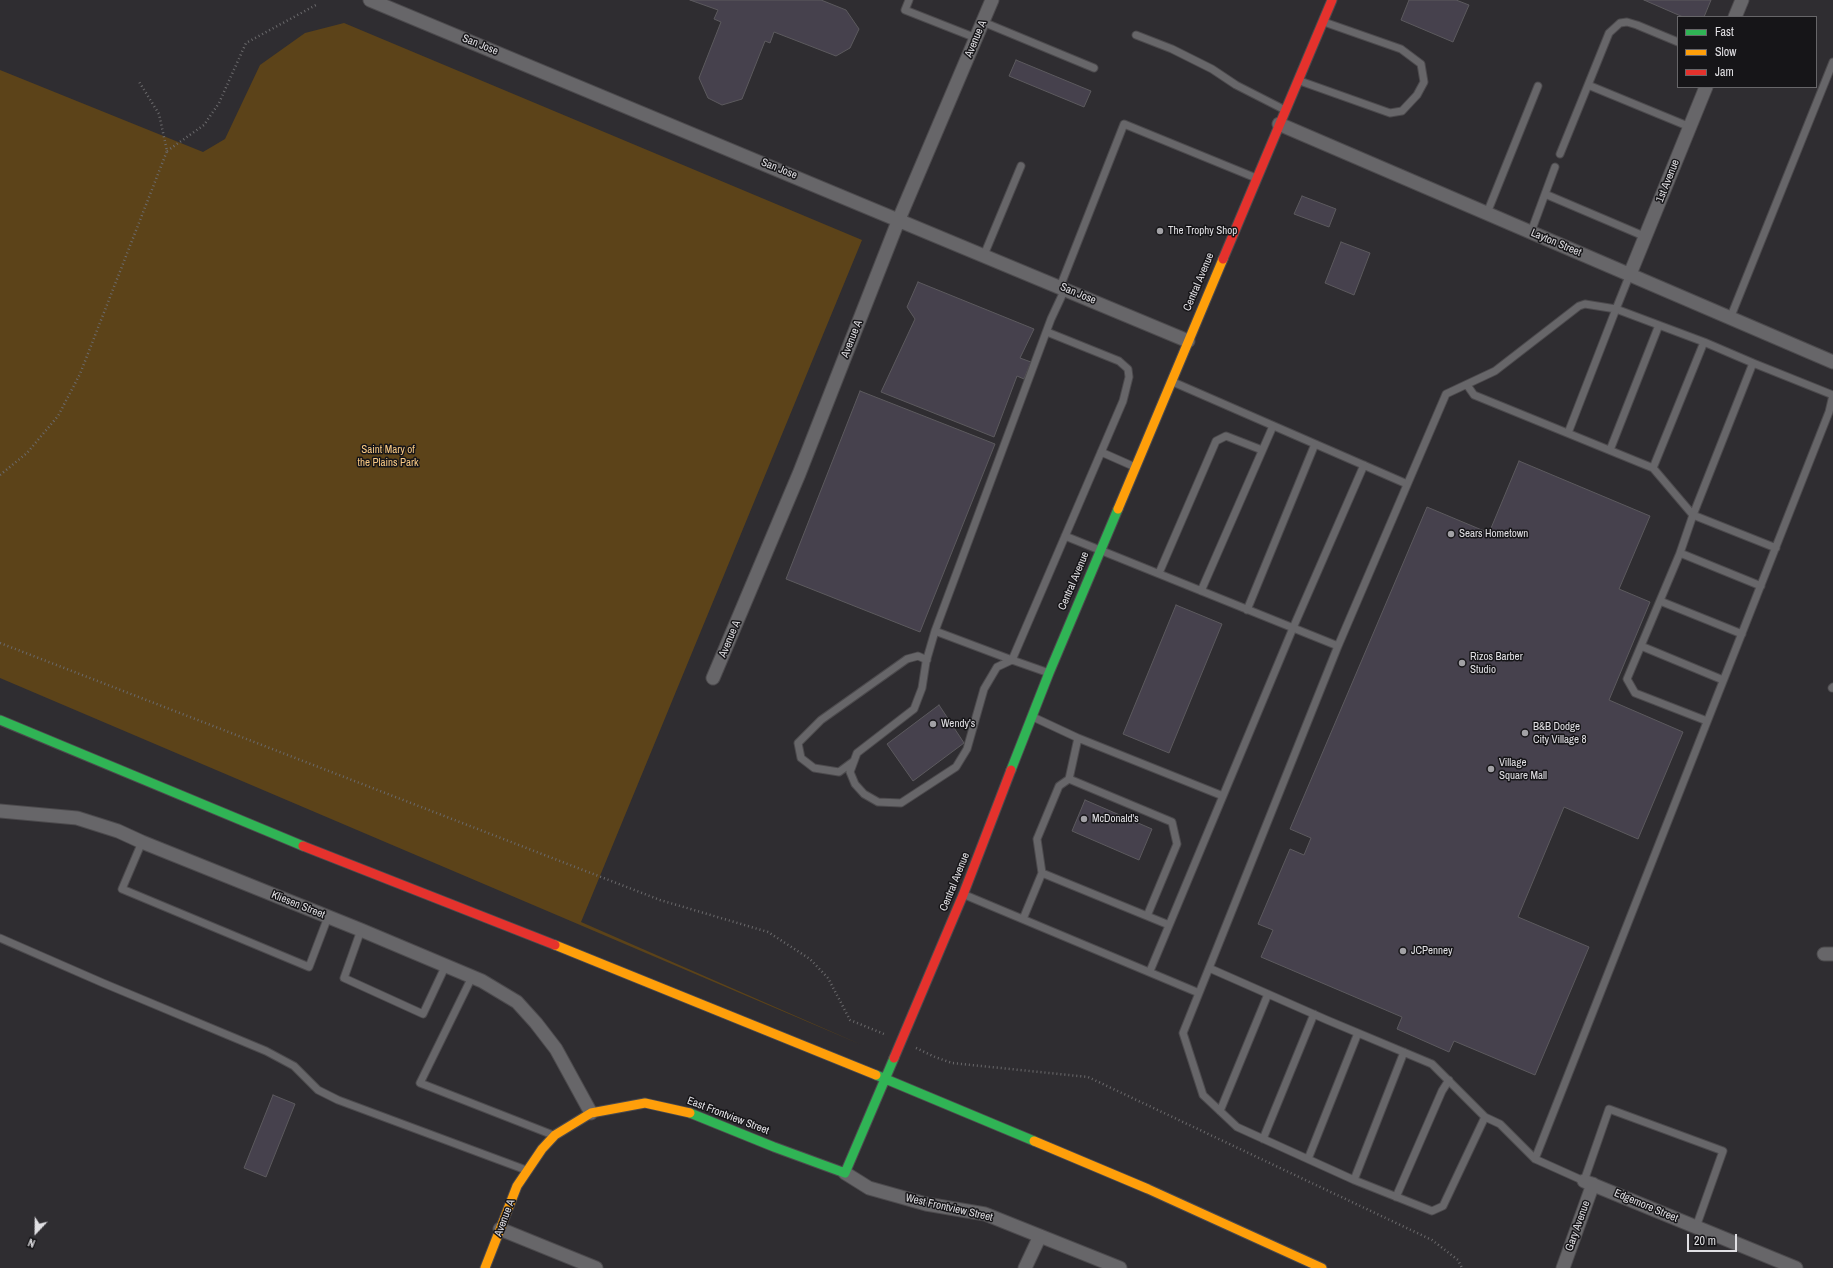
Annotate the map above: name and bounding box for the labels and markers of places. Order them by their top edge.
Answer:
place label: The Trophy Shop [1168,224,1237,238]
marker: The Trophy Shop [1155,226,1165,236]
place label: Sears Hometown [1459,527,1528,541]
marker: Sears Hometown [1446,529,1456,539]
place label: Rizos Barber Studio [1470,650,1523,676]
marker: Rizos Barber Studio [1457,658,1467,668]
place label: Wendy's [941,717,975,731]
marker: Wendy's [928,719,938,729]
place label: B&B Dodge City Village 8 [1533,720,1586,746]
marker: B&B Dodge City Village 8 [1520,728,1530,738]
place label: Village Square Mall [1499,756,1547,782]
marker: Village Square Mall [1486,764,1496,774]
place label: McDonald's [1092,812,1139,826]
marker: McDonald's [1079,814,1089,824]
place label: JCPenney [1411,944,1453,958]
marker: JCPenney [1398,946,1408,956]

